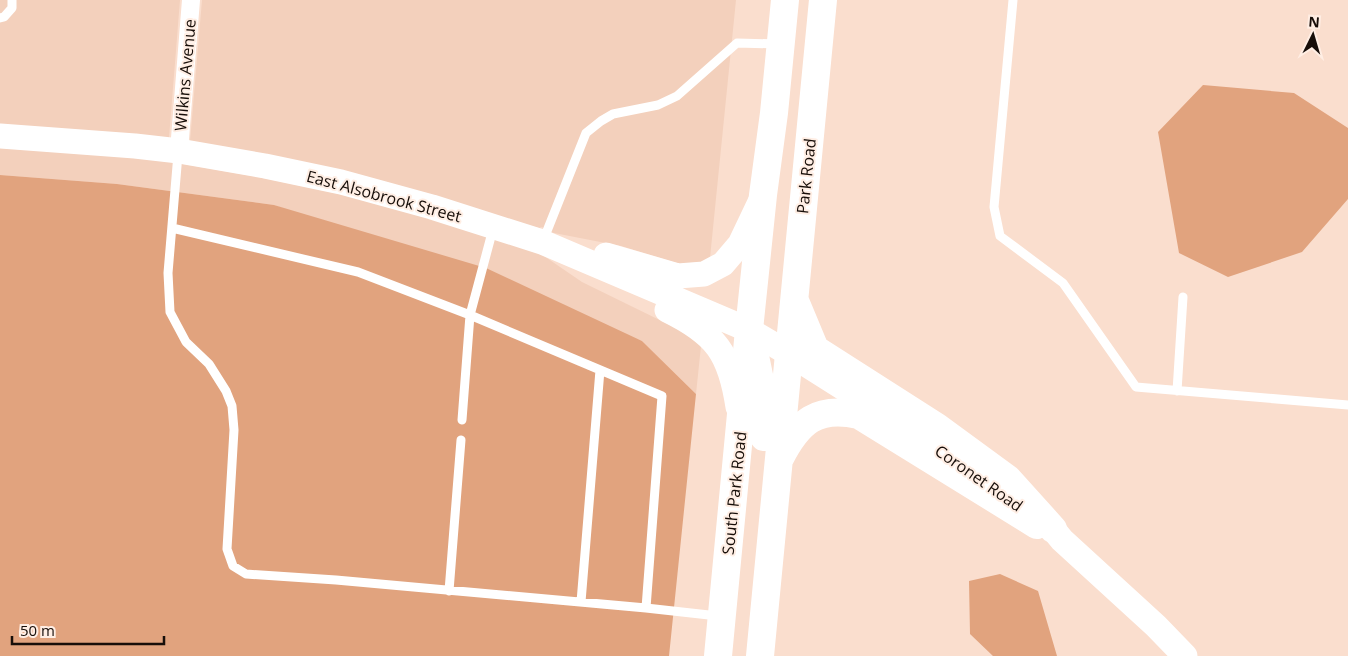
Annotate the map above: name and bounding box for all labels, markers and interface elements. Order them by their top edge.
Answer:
north arrow [1288,10,1338,60]
text: N [1308,12,1321,32]
street label: Wilkins Avenue [169,18,201,132]
street label: Park Road [791,137,821,215]
street label: East Alsobrook Street [304,165,464,227]
street label: South Park Road [717,430,751,556]
street label: Coronet Road [931,440,1027,516]
scale bar [12,614,165,646]
text: 50 m [20,620,55,640]

